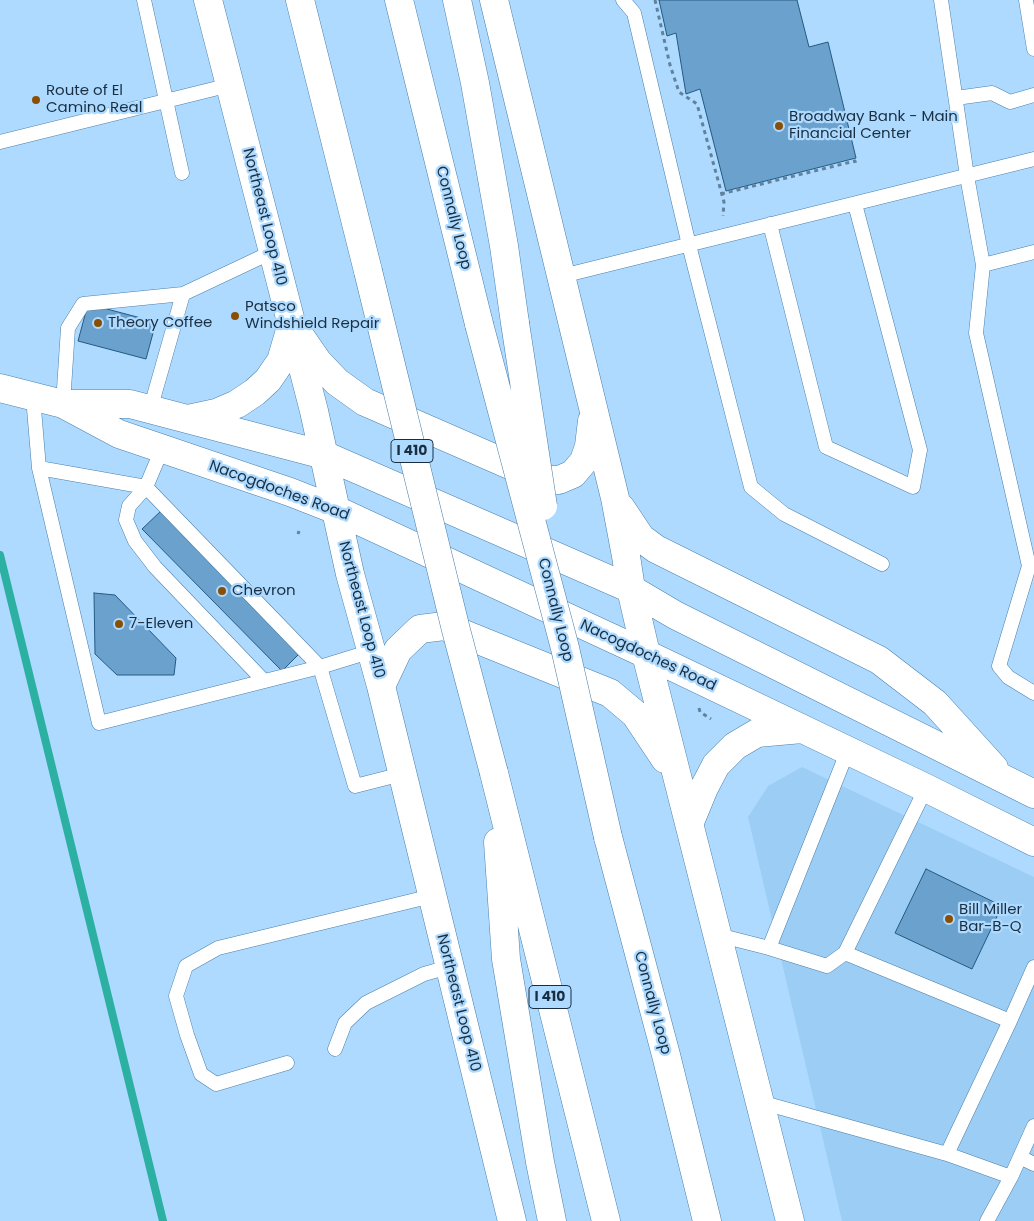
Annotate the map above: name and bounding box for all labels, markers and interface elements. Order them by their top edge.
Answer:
place label: Route of El Camino Real [46,82,142,117]
marker: Route of El Camino Real [30,94,42,106]
place label: Broadway Bank - Main Financial Center [789,108,958,143]
marker: Broadway Bank - Main Financial Center [773,120,785,132]
street label: Northeast Loop 410 [238,146,290,288]
street label: Connally Loop [431,164,475,272]
place label: Patsco Windshield Repair [245,298,379,333]
marker: Patsco Windshield Repair [229,310,241,322]
place label: Theory Coffee [108,314,212,332]
marker: Theory Coffee [92,317,104,329]
road number: I 410 [391,440,433,462]
street label: Nacogdoches Road [206,457,352,525]
street label: Northeast Loop 410 [334,540,388,680]
street label: Connally Loop [533,556,577,664]
place label: Chevron [232,582,296,600]
marker: Chevron [216,585,228,597]
place label: 7-Eleven [129,615,193,633]
street label: Nacogdoches Road [577,617,719,695]
marker: 7-Eleven [113,618,125,630]
place label: Bill Miller Bar-B-Q [959,901,1022,936]
marker: Bill Miller Bar-B-Q [943,913,955,925]
street label: Northeast Loop 410 [432,932,484,1074]
street label: Connally Loop [630,949,674,1057]
road number: I 410 [529,986,571,1009]

